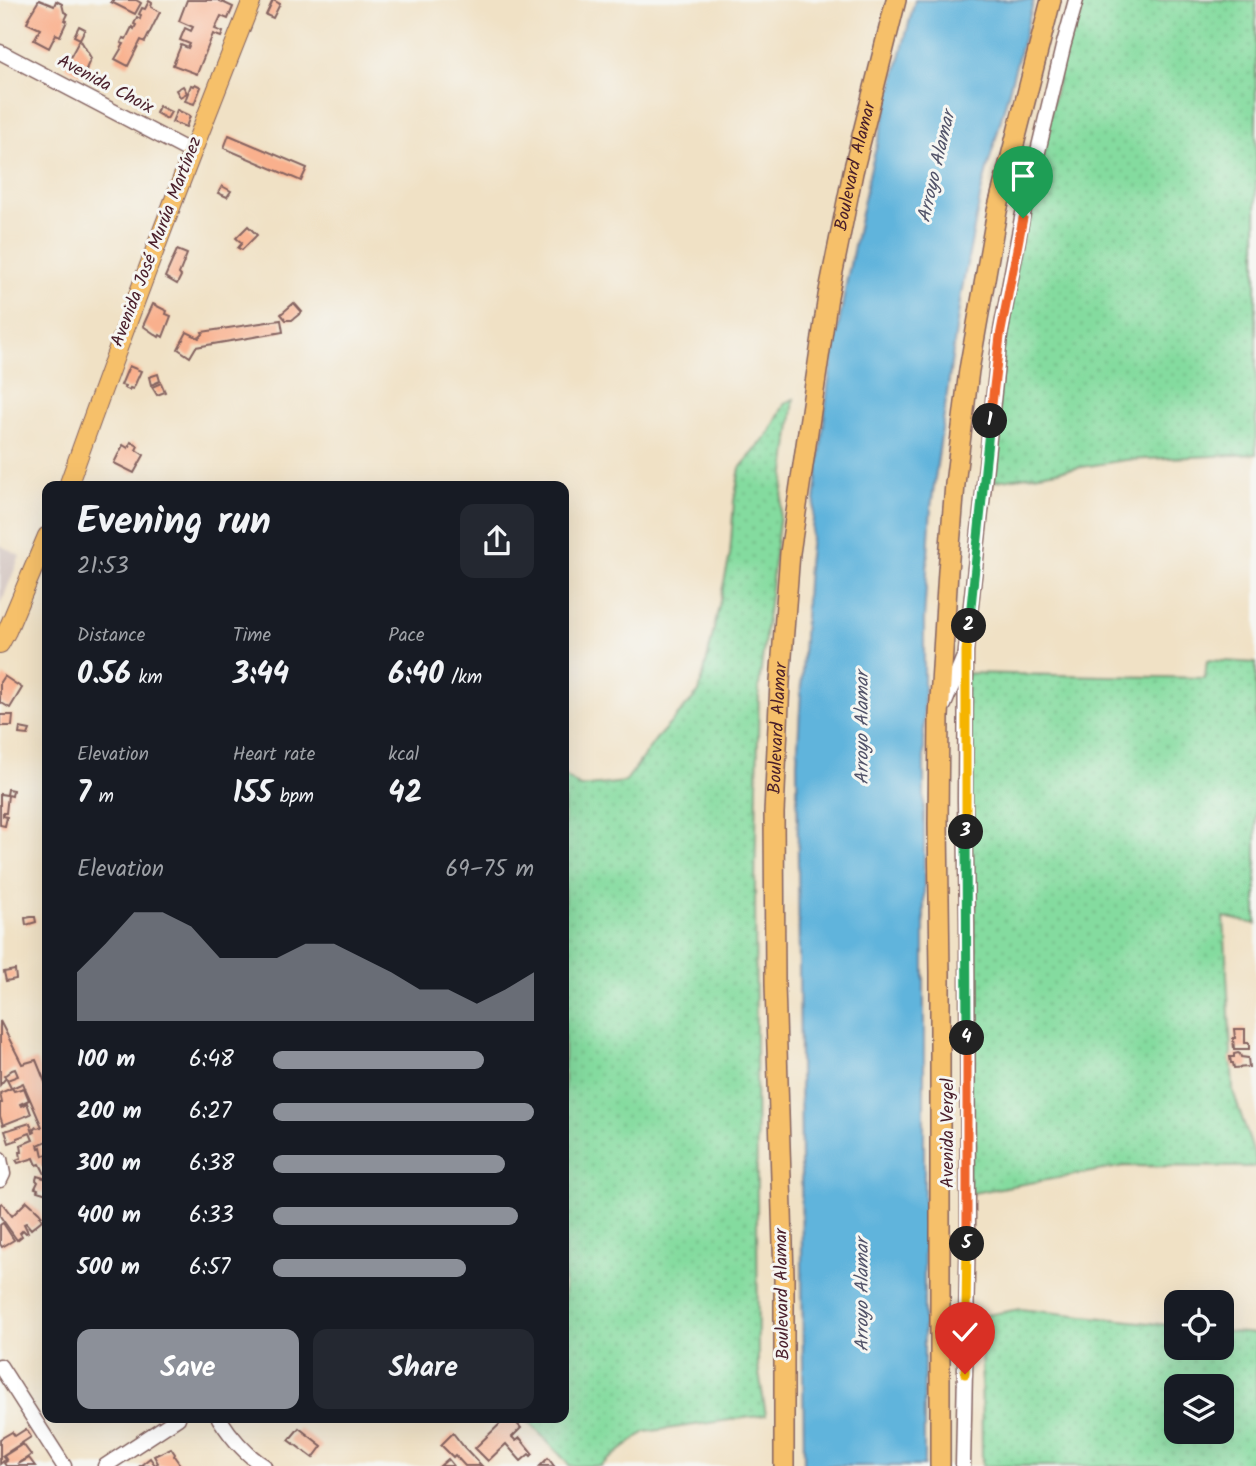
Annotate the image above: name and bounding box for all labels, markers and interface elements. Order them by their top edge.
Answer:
street label: Avenida Choix [52,47,159,123]
street label: Boulevard Alamar [827,98,885,233]
water label: Arroyo Alamar [910,105,965,226]
street label: Avenida José Murúa Martínez [103,133,211,351]
pin [993,146,1053,218]
icon: arrive [1004,157,1042,195]
pin: 1 [972,404,1007,438]
text: 1 [987,405,992,435]
text: Evening run [77,493,271,553]
button: share [460,504,534,578]
text: 21:53 [77,549,129,585]
pin: 2 [951,608,986,644]
text: 2 [963,610,974,640]
text: Distance [77,621,145,651]
text: Time [233,621,271,651]
text: Pace [388,621,425,651]
text: 0.56 [77,651,131,699]
text: 3:44 [233,651,289,699]
text: 6:40 [388,651,444,699]
street label: Boulevard Alamar [760,660,796,795]
text: km [131,663,163,693]
text: /km [444,663,482,693]
water label: Arroyo Alamar [848,668,878,785]
text: Elevation [77,740,149,770]
text: Heart rate [233,740,315,770]
text: kcal [388,740,419,770]
text: 7 [77,770,91,818]
text: 155 [233,770,272,818]
text: 42 [388,770,422,818]
text: m [91,782,114,812]
text: bpm [272,782,314,812]
pin: 3 [948,814,984,850]
text: 3 [960,816,971,846]
text: Elevation [77,852,164,888]
text: 69–75 m [445,852,534,888]
pin: 4 [950,1020,984,1056]
text: 4 [961,1022,972,1052]
text: 100 m [77,1042,135,1078]
text: 6:48 [189,1042,234,1078]
street label: Avenida Vergel [934,1077,963,1188]
text: 200 m [77,1094,142,1130]
text: 6:27 [189,1094,231,1130]
text: 300 m [77,1146,141,1182]
text: 6:38 [189,1146,234,1182]
text: 400 m [77,1198,141,1234]
text: 6:33 [189,1198,234,1234]
pin: 5 [950,1226,984,1262]
street label: Boulevard Alamar [767,1227,799,1360]
text: 5 [962,1228,971,1258]
water label: Arroyo Alamar [848,1235,878,1352]
text: 500 m [77,1250,140,1286]
text: 6:57 [189,1250,230,1286]
map controls [1164,1290,1234,1444]
button: locate [1164,1290,1234,1360]
pin [935,1302,995,1374]
icon: check [946,1313,984,1351]
button: Save [77,1329,299,1409]
button: Share [313,1329,534,1409]
button: layers [1164,1374,1234,1444]

